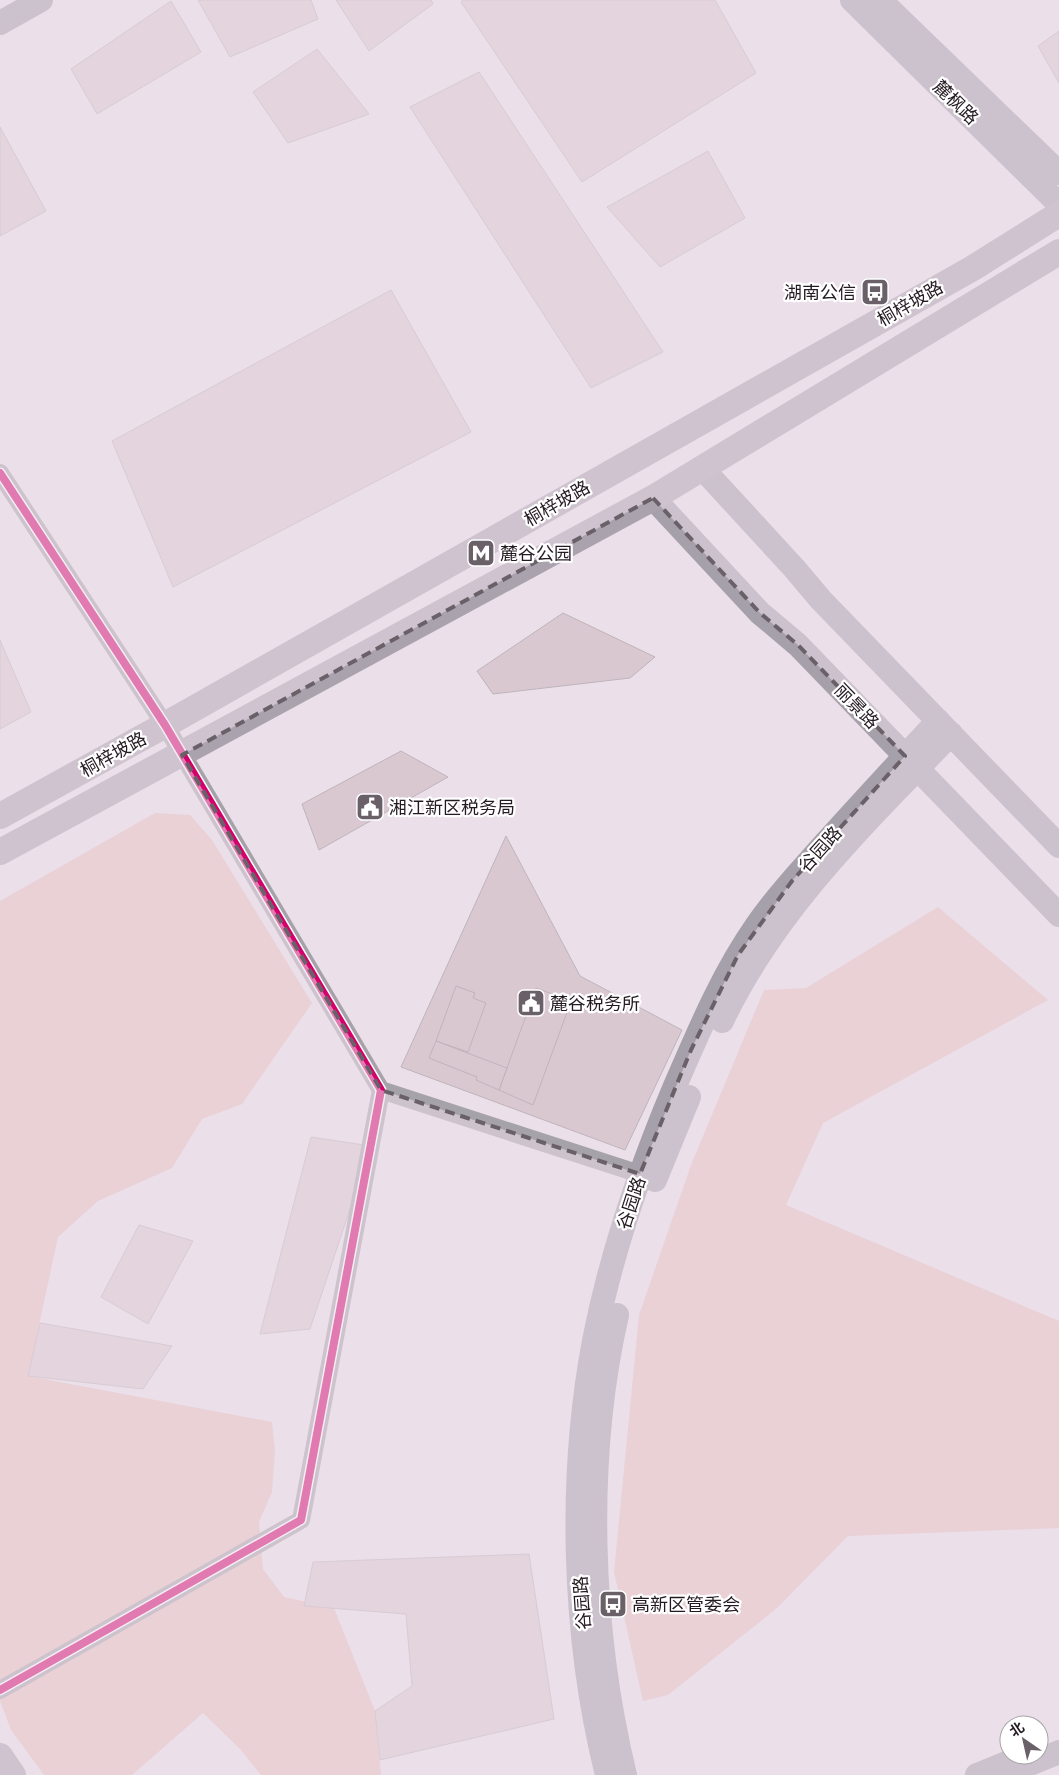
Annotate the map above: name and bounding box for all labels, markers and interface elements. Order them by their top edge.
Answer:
street label: 麓枫路 [929,76,983,128]
street label: 桐梓坡路 [874,276,946,330]
bus stop icon: 湖南公信 [860,277,890,307]
place label: 湖南公信 [784,282,856,303]
street label: 桐梓坡路 [521,476,593,530]
metro station icon: 麓谷公园 [466,538,496,568]
place label: 麓谷公园 [500,543,572,564]
street label: 丽景路 [831,679,883,733]
street label: 桐梓坡路 [76,727,150,781]
public building icon: 湘江新区税务局 [355,792,385,822]
place label: 湘江新区税务局 [389,797,515,818]
street label: 谷园路 [794,822,846,876]
public building icon: 麓谷税务所 [516,988,546,1018]
place label: 麓谷税务所 [550,993,640,1014]
street label: 谷园路 [613,1174,649,1232]
street label: 谷园路 [570,1575,594,1631]
bus stop icon: 高新区管委会 [598,1589,628,1619]
place label: 高新区管委会 [632,1594,740,1615]
north arrow [999,1715,1049,1765]
text: 北 [1006,1719,1027,1740]

